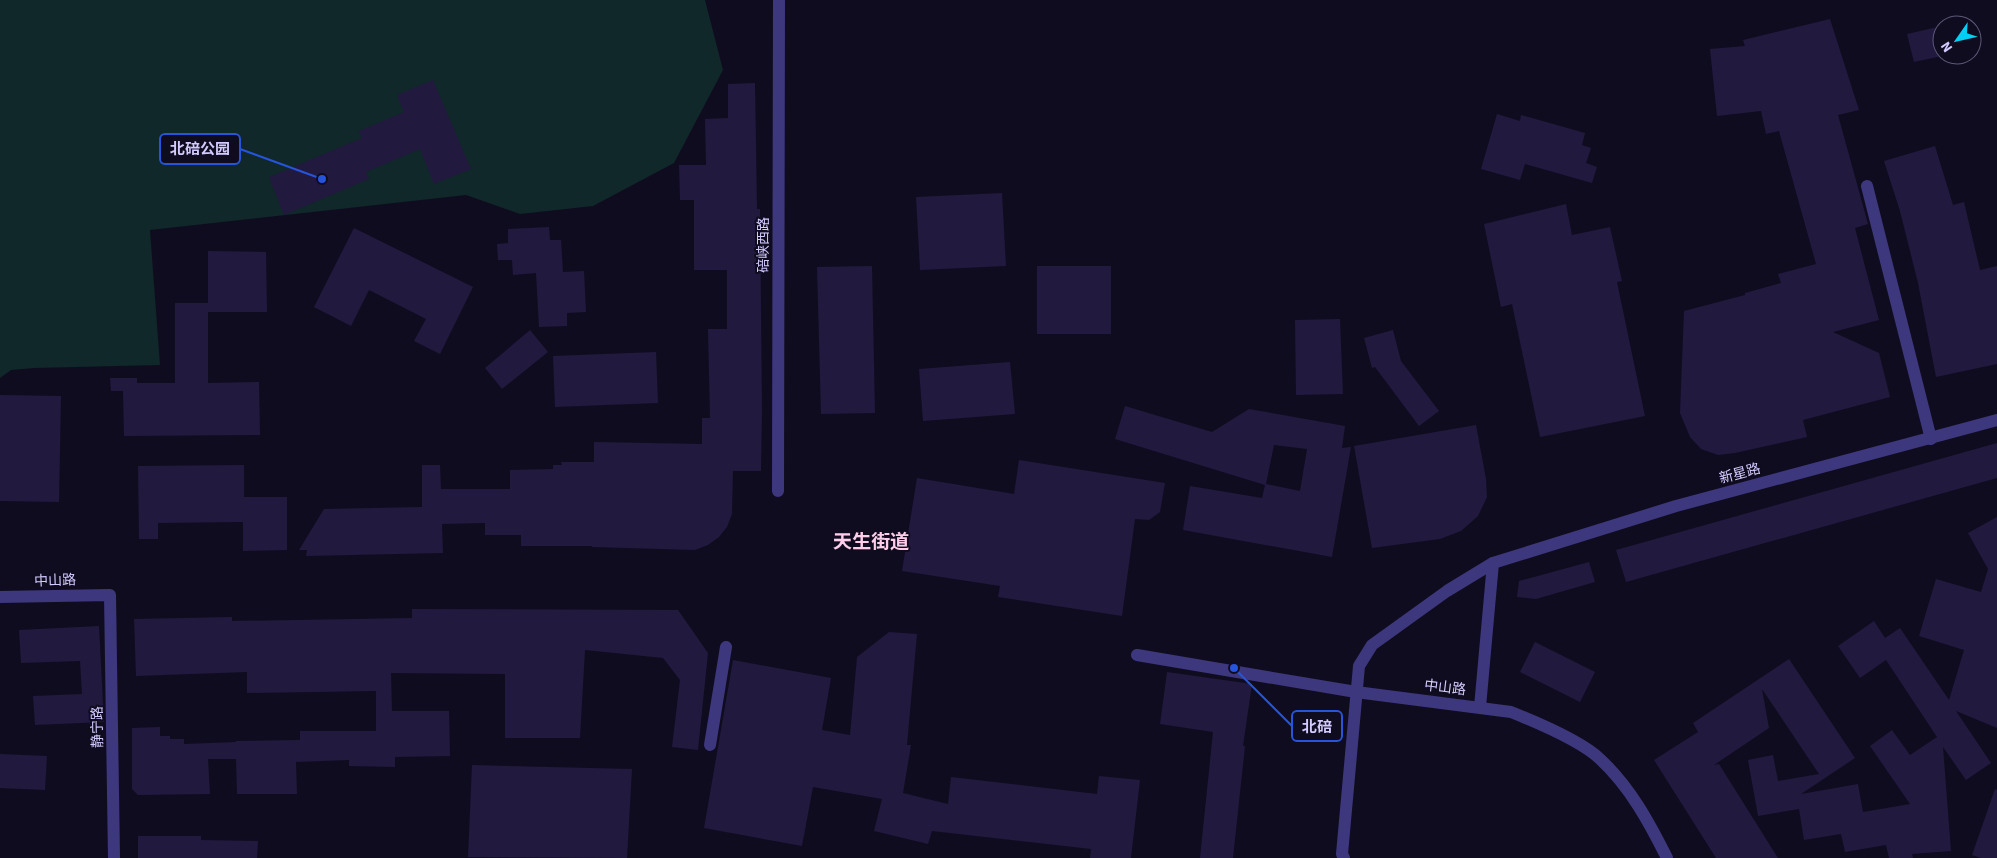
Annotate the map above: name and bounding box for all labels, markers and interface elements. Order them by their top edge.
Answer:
north arrow [1932,15,1982,65]
text: N [1936,37,1958,56]
callout: 北碚公园 [160,134,240,164]
text: 北碚公园 [170,139,230,160]
street label: 碚峡西路 [754,217,774,273]
street label: 新星路 [1717,459,1763,489]
district label: 天生街道 [833,529,909,556]
street label: 中山路 [34,570,76,592]
street label: 中山路 [1423,676,1467,700]
street label: 静宁路 [88,706,108,748]
callout: 北碚 [1292,711,1342,741]
text: 北碚 [1302,717,1332,738]

